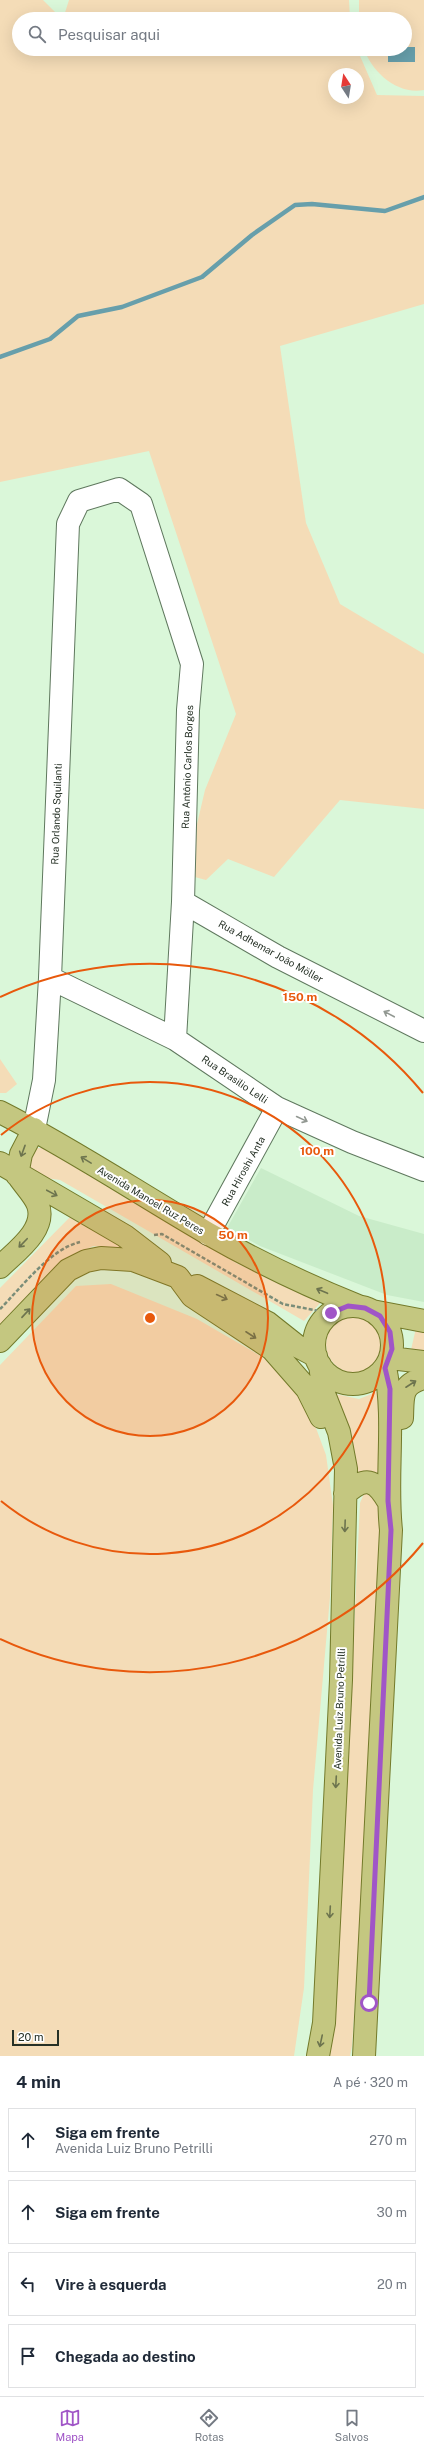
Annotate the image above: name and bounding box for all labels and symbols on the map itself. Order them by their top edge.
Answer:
north arrow [328,68,364,104]
street label: Rua Antônio Carlos Borges [179,705,195,829]
street label: Rua Orlando Squilanti [48,763,64,865]
street label: Rua Adhemar João Möller [216,917,326,985]
text: 150 m [283,990,317,1004]
one-way arrow [383,1010,395,1017]
street label: Rua Brasilio Lelli [200,1052,270,1106]
one-way arrow [296,1116,308,1123]
street label: Rua Hiroshi Anta [219,1134,267,1208]
one-way arrow [18,1144,26,1156]
text: 100 m [300,1144,334,1158]
one-way arrow [80,1156,92,1164]
street label: Avenida Manoel Ruz Peres [95,1163,207,1237]
one-way arrow [46,1190,58,1198]
text: 50 m [218,1228,248,1242]
one-way arrow [18,1238,28,1248]
one-way arrow [316,1287,328,1294]
one-way arrow [215,1294,227,1302]
route end [322,1304,340,1322]
one-way arrow [22,1307,31,1318]
centre of rings [143,1311,157,1325]
one-way arrow [245,1331,256,1339]
one-way arrow [406,1380,417,1388]
one-way arrow [341,1519,349,1532]
street label: Avenida Luiz Bruno Petrilli [331,1648,347,1770]
one-way arrow [332,1775,340,1788]
one-way arrow [326,1905,333,1918]
route start [360,1994,378,2012]
scale bar [12,2028,59,2047]
one-way arrow [316,2034,324,2047]

